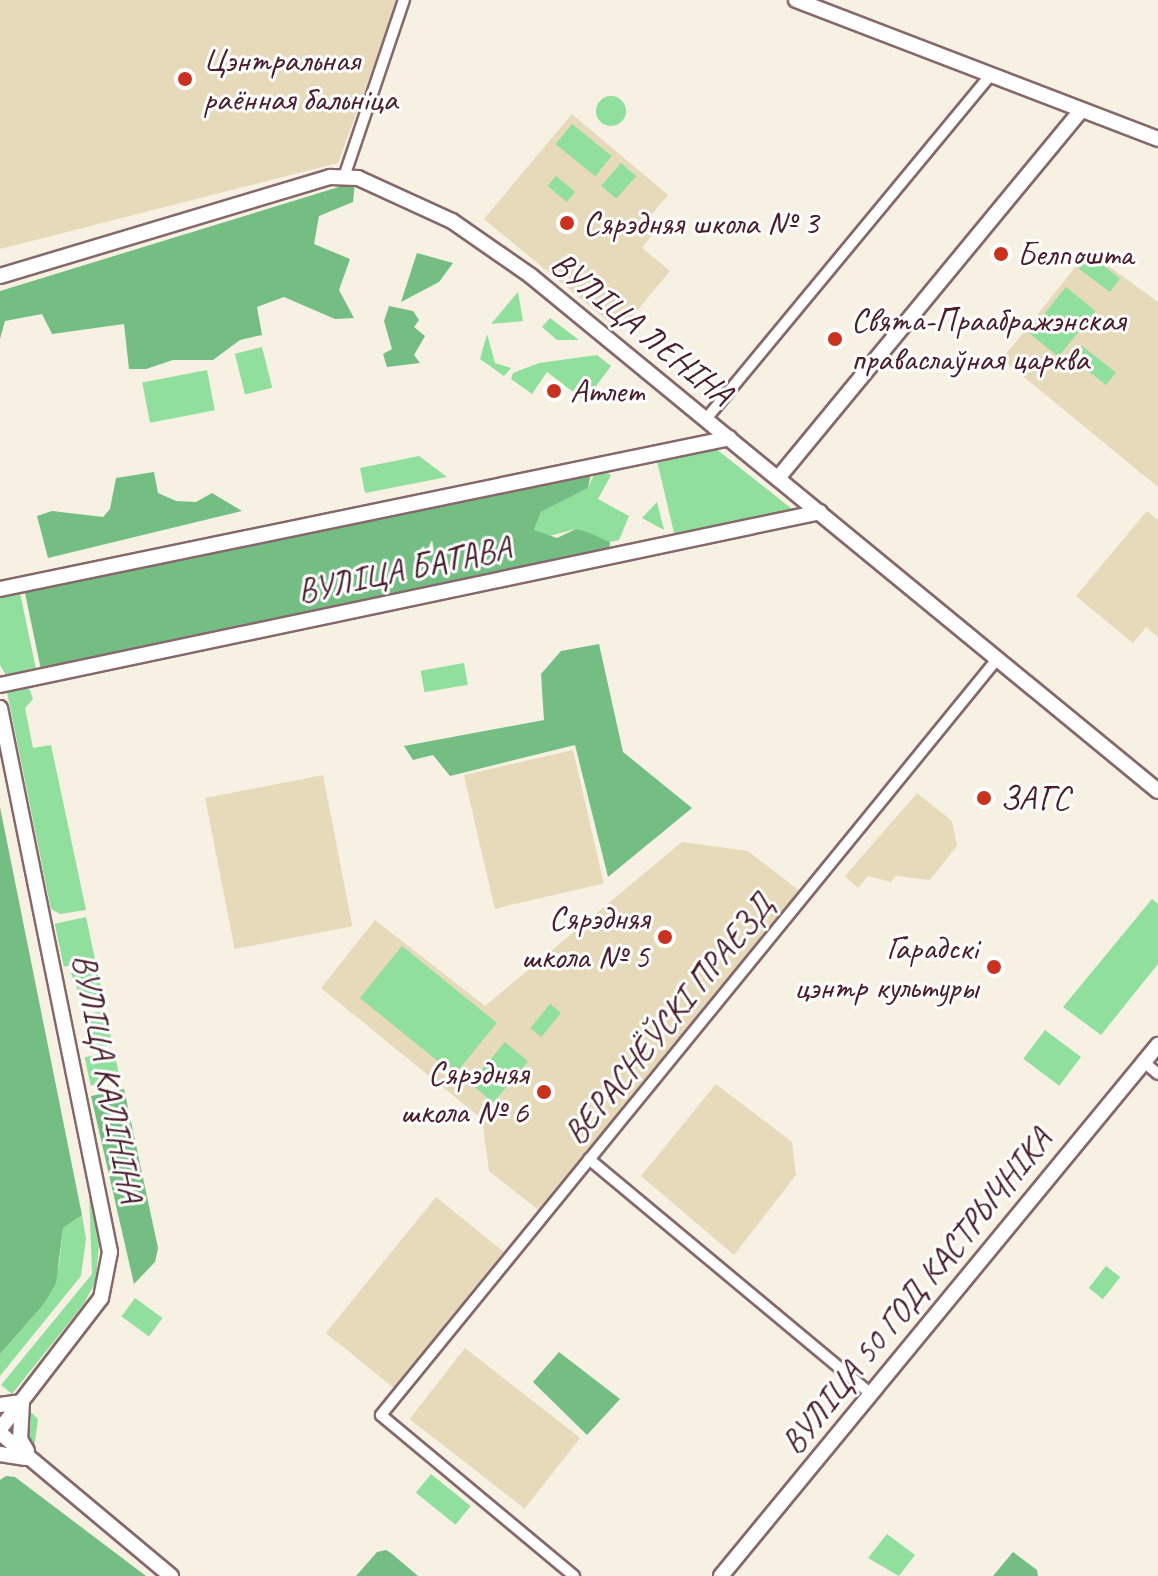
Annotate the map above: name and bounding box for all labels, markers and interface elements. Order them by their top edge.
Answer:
place label: Цэнтральная раённая бальніца [203,39,399,118]
marker: Цэнтральная раённая бальніца [174,68,196,90]
place label: Сярэдняя школа № 3 [583,203,820,243]
marker: Сярэдняя школа № 3 [558,214,576,232]
place label: Белпошта [1017,234,1133,274]
street label: ВУЛІЦА ЛЕНІНА [542,242,742,414]
marker: Белпошта [992,245,1010,263]
place label: Свята-Праабражэнская праваслаўная царква [851,299,1125,378]
marker: Свята-Праабражэнская праваслаўная царква [826,330,844,348]
place label: Атлет [570,371,645,411]
marker: Атлет [545,382,563,400]
street label: ВУЛІЦА БАТАВА [294,527,514,611]
place label: ЗАГС [1000,778,1070,818]
marker: ЗАГС [975,789,993,807]
street label: ВЕРАСНЁЎСКІ ПРАЕЗД [555,886,781,1152]
place label: Сярэдняя школа № 5 [521,897,649,976]
place label: Гарадскі цэнтр культуры [794,927,978,1006]
marker: Сярэдняя школа № 5 [656,928,674,946]
street label: ВУЛІЦА КАЛІНІНА [64,951,152,1205]
marker: Гарадскі цэнтр культуры [985,958,1003,976]
place label: Сярэдняя школа № 6 [400,1052,528,1132]
marker: Сярэдняя школа № 6 [535,1083,553,1101]
street label: ВУЛІЦА 50 ГОД КАСТРЫЧНІКА [772,1120,1060,1462]

